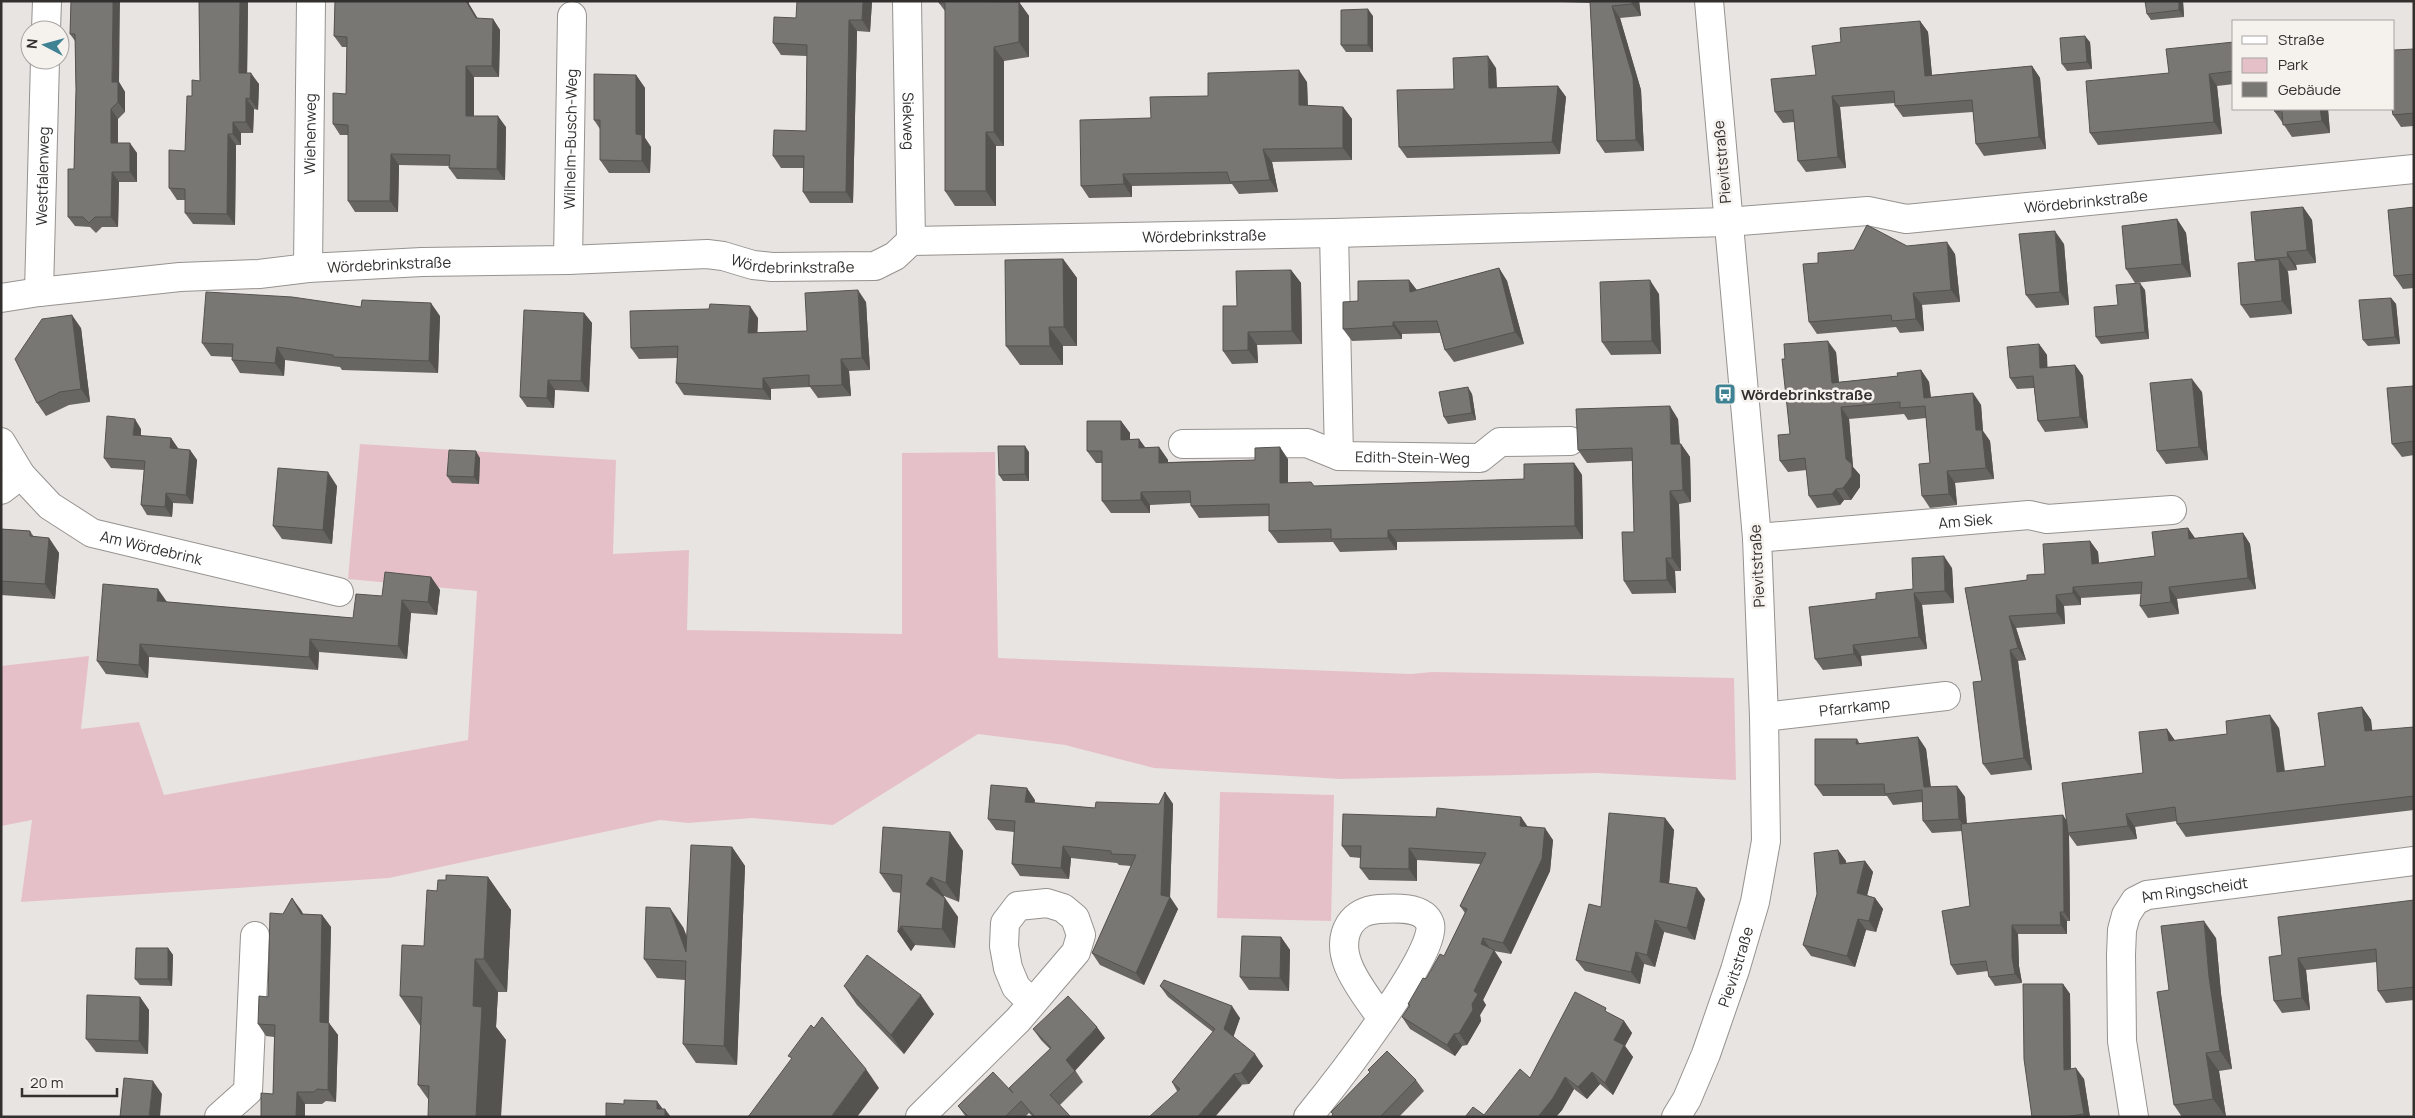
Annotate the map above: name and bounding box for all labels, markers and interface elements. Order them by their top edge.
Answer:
north arrow [20,20,70,70]
legend [2232,20,2395,110]
text: Straße [2278,29,2325,50]
text: N [22,38,42,50]
text: Park [2278,54,2308,75]
street label: Wilhelm-Busch-Weg [558,69,582,210]
text: Gebäude [2278,79,2341,100]
street label: Siekweg [898,92,920,150]
street label: Wiehenweg [299,93,320,175]
street label: Pievitstraße [1708,119,1736,204]
street label: Westfalenweg [30,126,54,226]
street label: Wördebrinkstraße [2023,185,2149,218]
street label: Wördebrinkstraße [1142,224,1267,247]
street label: Wördebrinkstraße [728,248,855,278]
street label: Wördebrinkstraße [327,251,452,277]
bus stop icon: Wördebrinkstraße [1713,382,1737,406]
place label: Wördebrinkstraße [1741,384,1872,405]
street label: Edith-Stein-Weg [1355,446,1470,468]
street label: Am Siek [1937,508,1994,533]
street label: Pievitstraße [1744,524,1770,608]
street label: Am Wördebrink [98,525,205,570]
street label: Pfarrkamp [1818,692,1891,721]
street label: Am Ringscheidt [2136,872,2249,907]
street label: Pievitstraße [1713,924,1758,1010]
scale bar [22,1066,118,1098]
text: 20 m [30,1072,63,1093]

